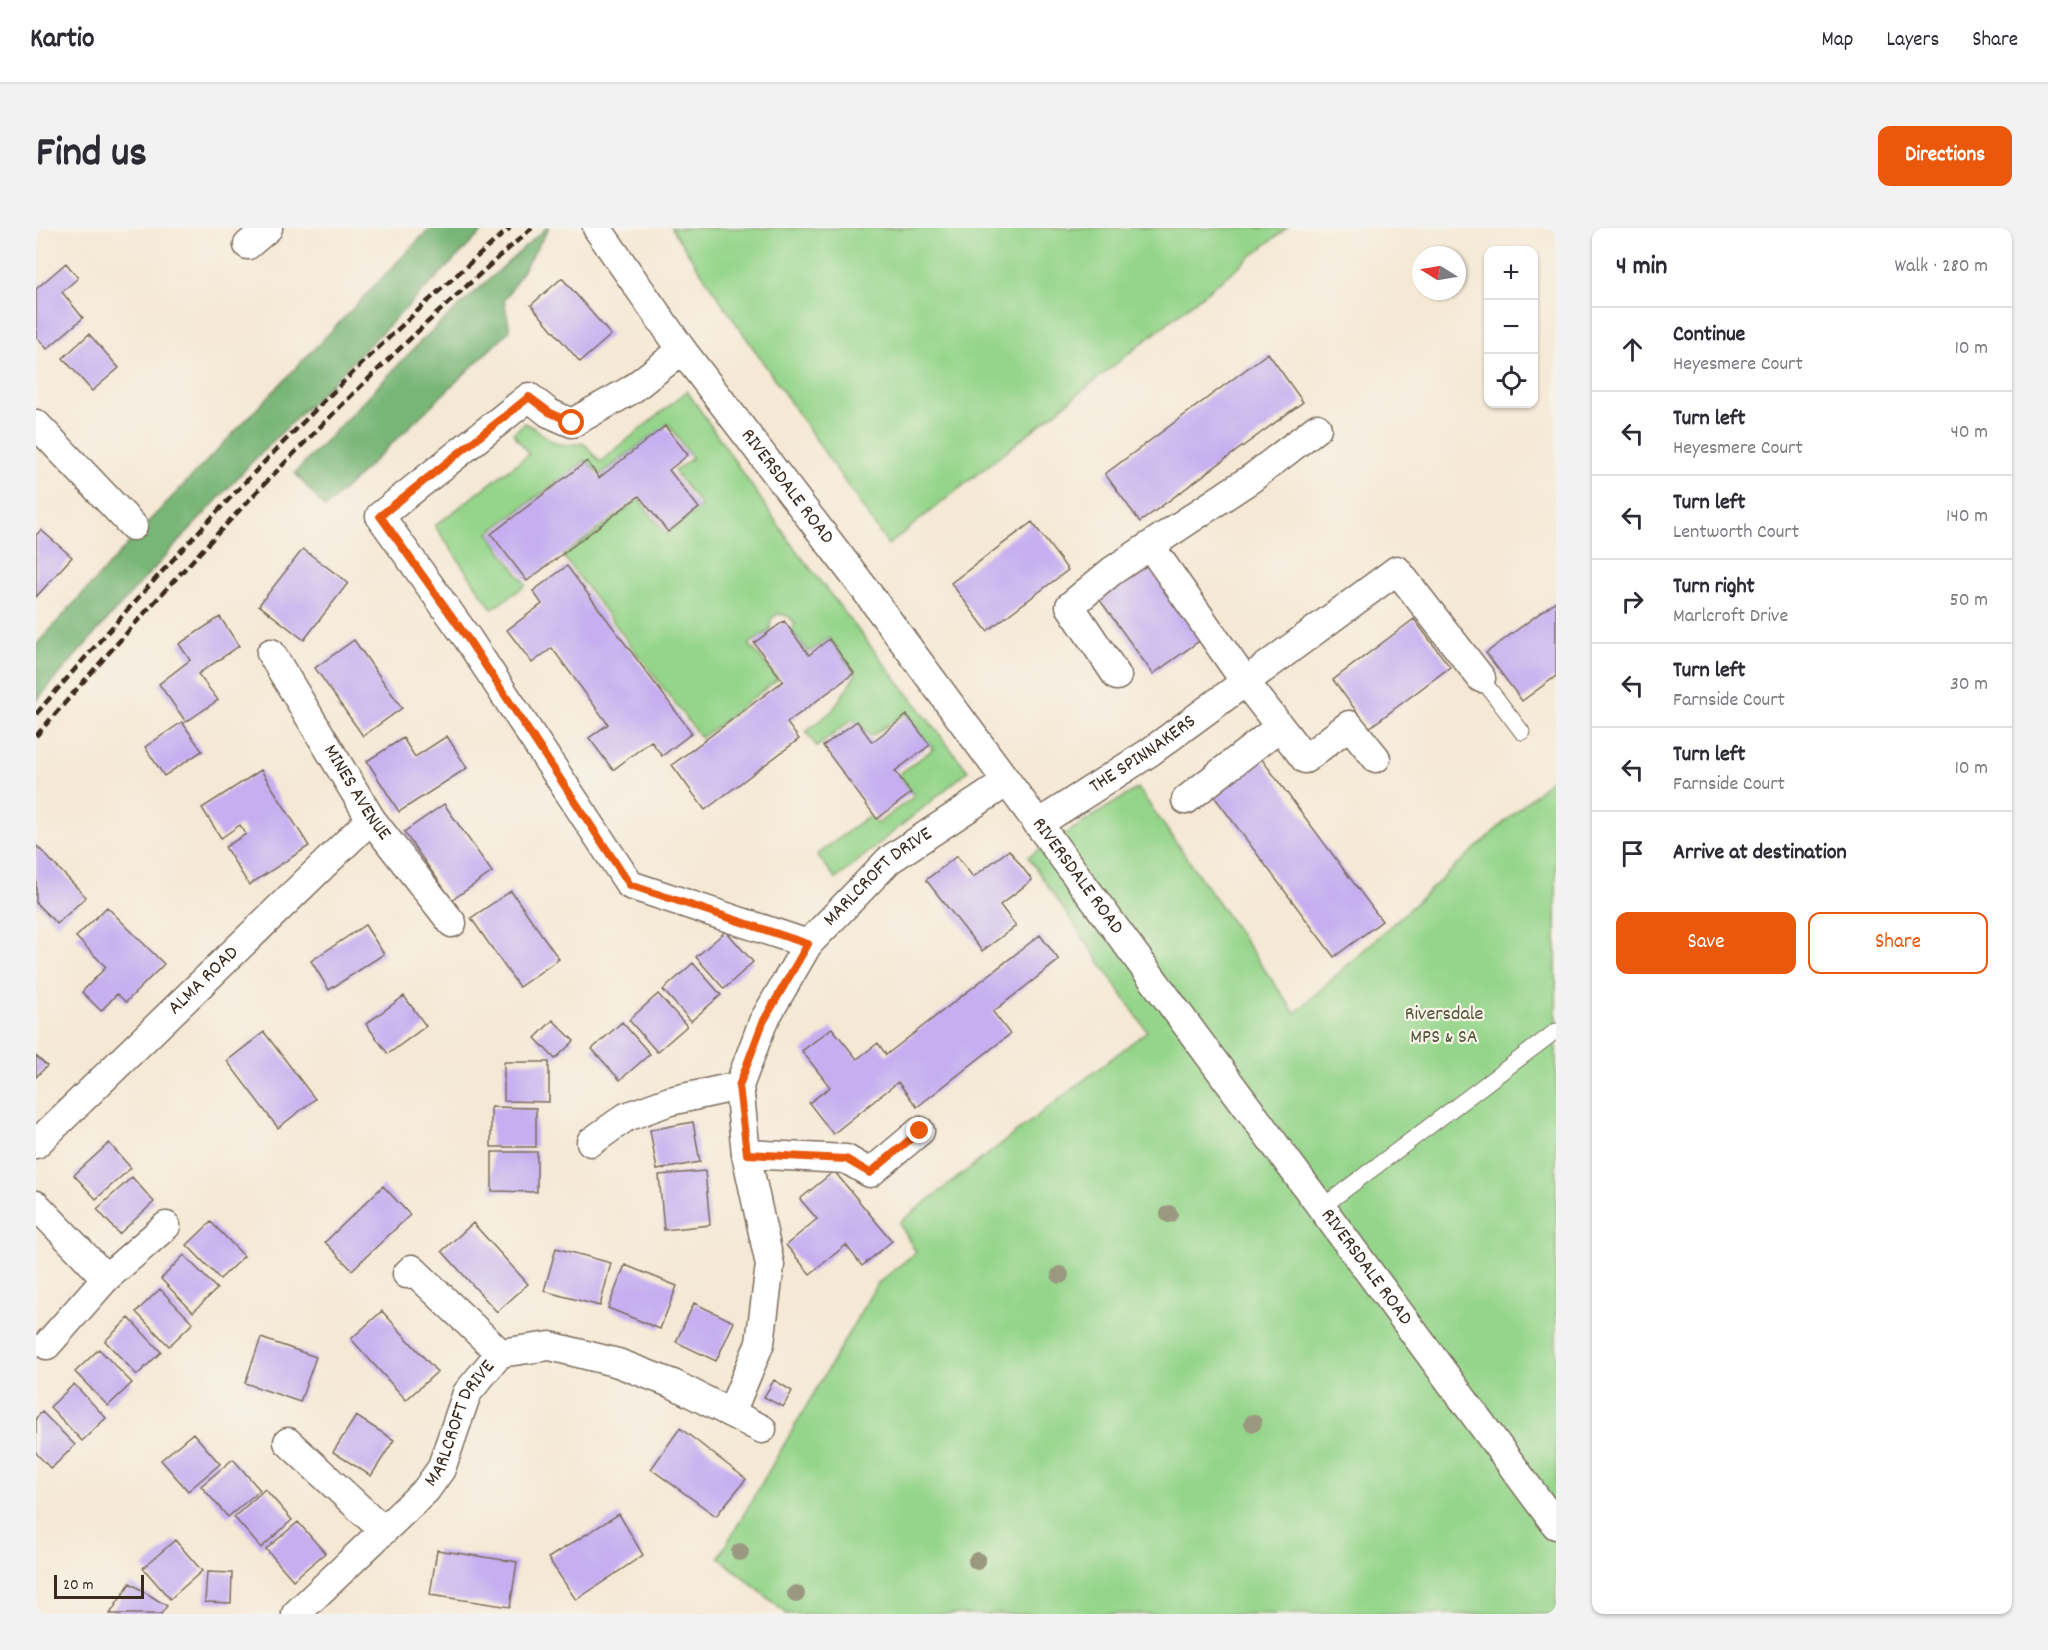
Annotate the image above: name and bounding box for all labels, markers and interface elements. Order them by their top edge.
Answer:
text: Kartio [30,21,94,61]
text: Map [1822,26,1853,56]
text: Layers [1886,26,1939,56]
text: Share [1972,26,2018,56]
text: Find us [36,126,147,186]
button: Directions [1878,126,2012,186]
north arrow [1412,246,1466,300]
map controls [1484,246,1538,408]
button: + [1484,246,1538,300]
text: 4 min [1616,249,1667,286]
text: Walk · 280 m [1894,253,1988,281]
button: − [1484,300,1538,354]
text: Continue [1673,320,1745,351]
icon: ahead [1616,333,1649,366]
text: 10 m [1954,335,1988,363]
text: Heyesmere Court [1673,351,1803,379]
button: locate [1484,354,1538,408]
text: Turn left [1673,404,1745,435]
route start [558,409,584,435]
icon: left [1616,417,1649,450]
text: 40 m [1950,419,1988,447]
street label: RIVERSDALE ROAD [733,423,840,551]
text: Heyesmere Court [1673,435,1803,463]
text: Turn left [1673,488,1745,519]
icon: left [1616,501,1649,534]
text: 140 m [1946,503,1988,531]
text: Lentworth Court [1673,519,1799,547]
text: Turn right [1673,572,1755,603]
icon: right [1616,585,1649,618]
text: 50 m [1950,587,1988,615]
text: Marlcroft Drive [1673,603,1788,631]
text: Turn left [1673,656,1745,687]
icon: left [1616,669,1649,702]
text: 30 m [1950,671,1988,699]
text: Farnside Court [1673,687,1785,715]
street label: THE SPINNAKERS [1084,708,1202,801]
street label: MINES AVENUE [316,740,397,847]
text: Turn left [1673,740,1745,771]
icon: left [1616,753,1649,786]
text: 10 m [1954,755,1988,783]
text: Farnside Court [1673,771,1785,799]
street label: RIVERSDALE ROAD [1025,812,1130,941]
street label: MARLCROFT DRIVE [817,821,938,933]
icon: arrive [1616,837,1649,870]
text: Arrive at destination [1673,838,1847,869]
button: Save [1616,912,1796,974]
button: Share [1808,912,1988,974]
street label: ALMA ROAD [162,940,246,1022]
park label: Riversdale MPS & SA [1405,1001,1484,1052]
route end [906,1117,932,1143]
street label: RIVERSDALE ROAD [1313,1203,1418,1332]
street label: MARLCROFT DRIVE [418,1355,502,1493]
scale bar [54,1572,144,1600]
text: 20 m [63,1574,93,1597]

